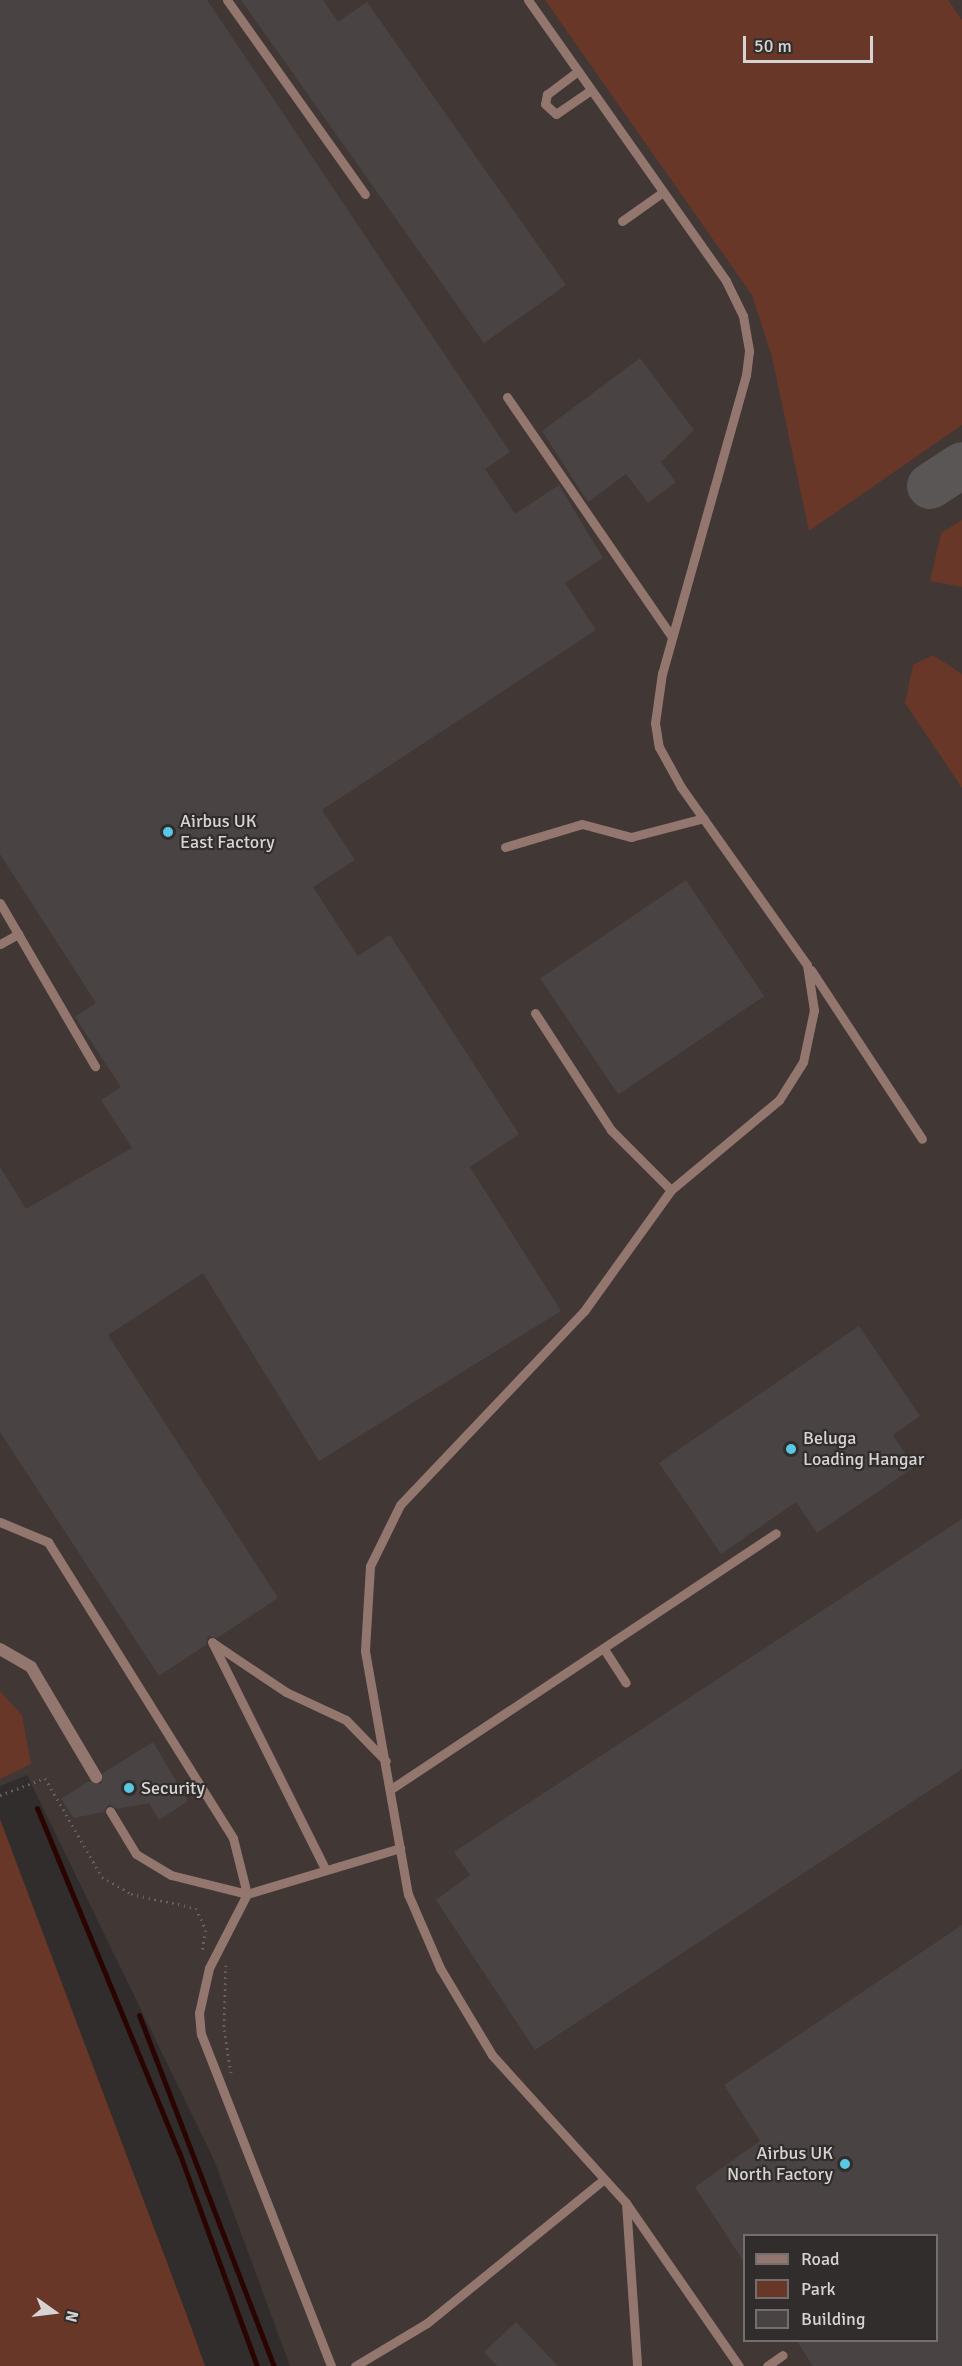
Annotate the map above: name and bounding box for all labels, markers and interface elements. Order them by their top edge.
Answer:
scale bar [746,24,876,62]
text: 50 m [754,35,792,57]
place label: Airbus UK East Factory [180,811,275,854]
marker: Airbus UK East Factory [161,825,175,839]
place label: Beluga Loading Hangar [803,1428,924,1470]
marker: Beluga Loading Hangar [784,1442,798,1456]
place label: Security [141,1777,205,1799]
marker: Security [122,1781,136,1795]
place label: Airbus UK North Factory [727,2143,833,2186]
marker: Airbus UK North Factory [838,2157,852,2171]
legend [743,2234,938,2342]
text: Road [801,2248,840,2270]
text: Park [801,2278,836,2300]
north arrow [24,2282,84,2342]
text: Building [801,2308,865,2330]
text: N [60,2309,83,2324]

